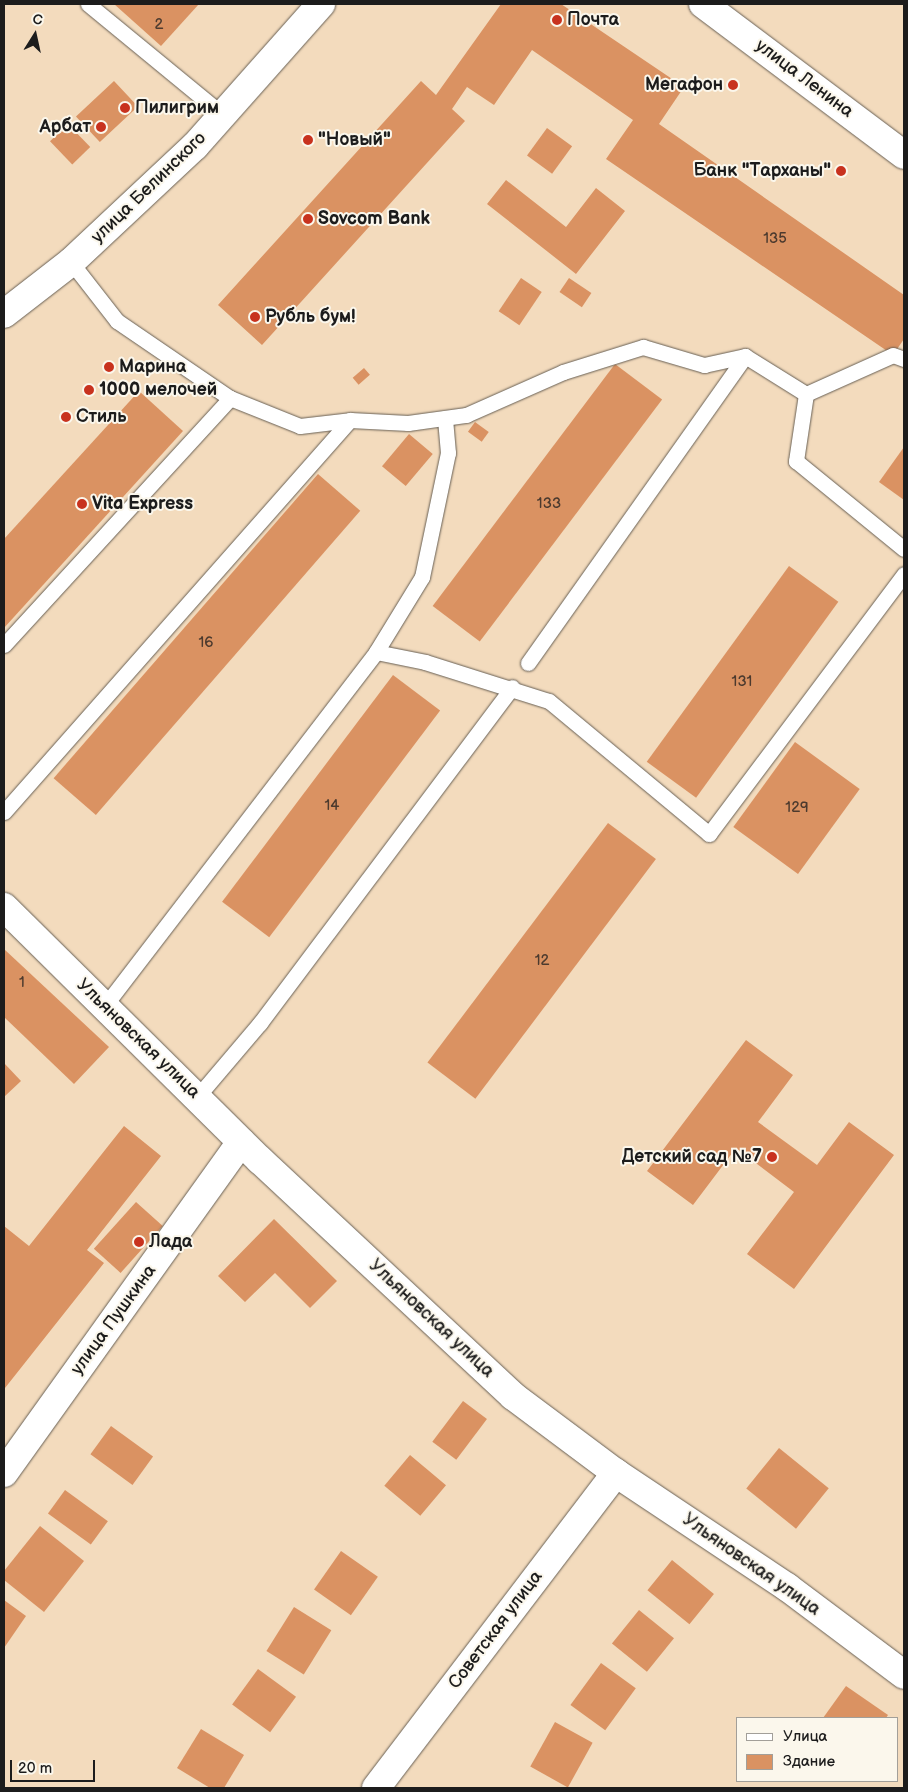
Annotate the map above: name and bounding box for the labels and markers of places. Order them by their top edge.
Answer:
place label: Почта [567,9,619,31]
marker: Почта [551,14,563,26]
place label: Мегафон [645,74,723,96]
marker: Мегафон [727,79,739,91]
place label: Пилигрим [135,97,219,119]
marker: Пилигрим [119,102,131,114]
place label: Арбат [40,116,91,138]
marker: Арбат [95,121,107,133]
place label: "Новый" [318,129,391,151]
marker: "Новый" [302,134,314,146]
place label: Банк "Тарханы" [694,160,831,182]
marker: Банк "Тарханы" [835,165,847,177]
place label: Sovcom Bank [318,208,430,230]
marker: Sovcom Bank [302,213,314,225]
place label: Рубль бум! [265,306,356,328]
marker: Рубль бум! [249,311,261,323]
place label: Марина [119,356,186,378]
marker: Марина [103,361,115,373]
place label: 1000 мелочей [99,379,217,401]
marker: 1000 мелочей [83,384,95,396]
place label: Стиль [76,406,126,428]
marker: Стиль [60,411,72,423]
place label: Vita Express [92,493,193,515]
marker: Vita Express [76,498,88,510]
place label: Детский сад №7 [622,1146,762,1168]
marker: Детский сад №7 [766,1151,778,1163]
place label: Лада [149,1231,192,1253]
marker: Лада [133,1236,145,1248]

